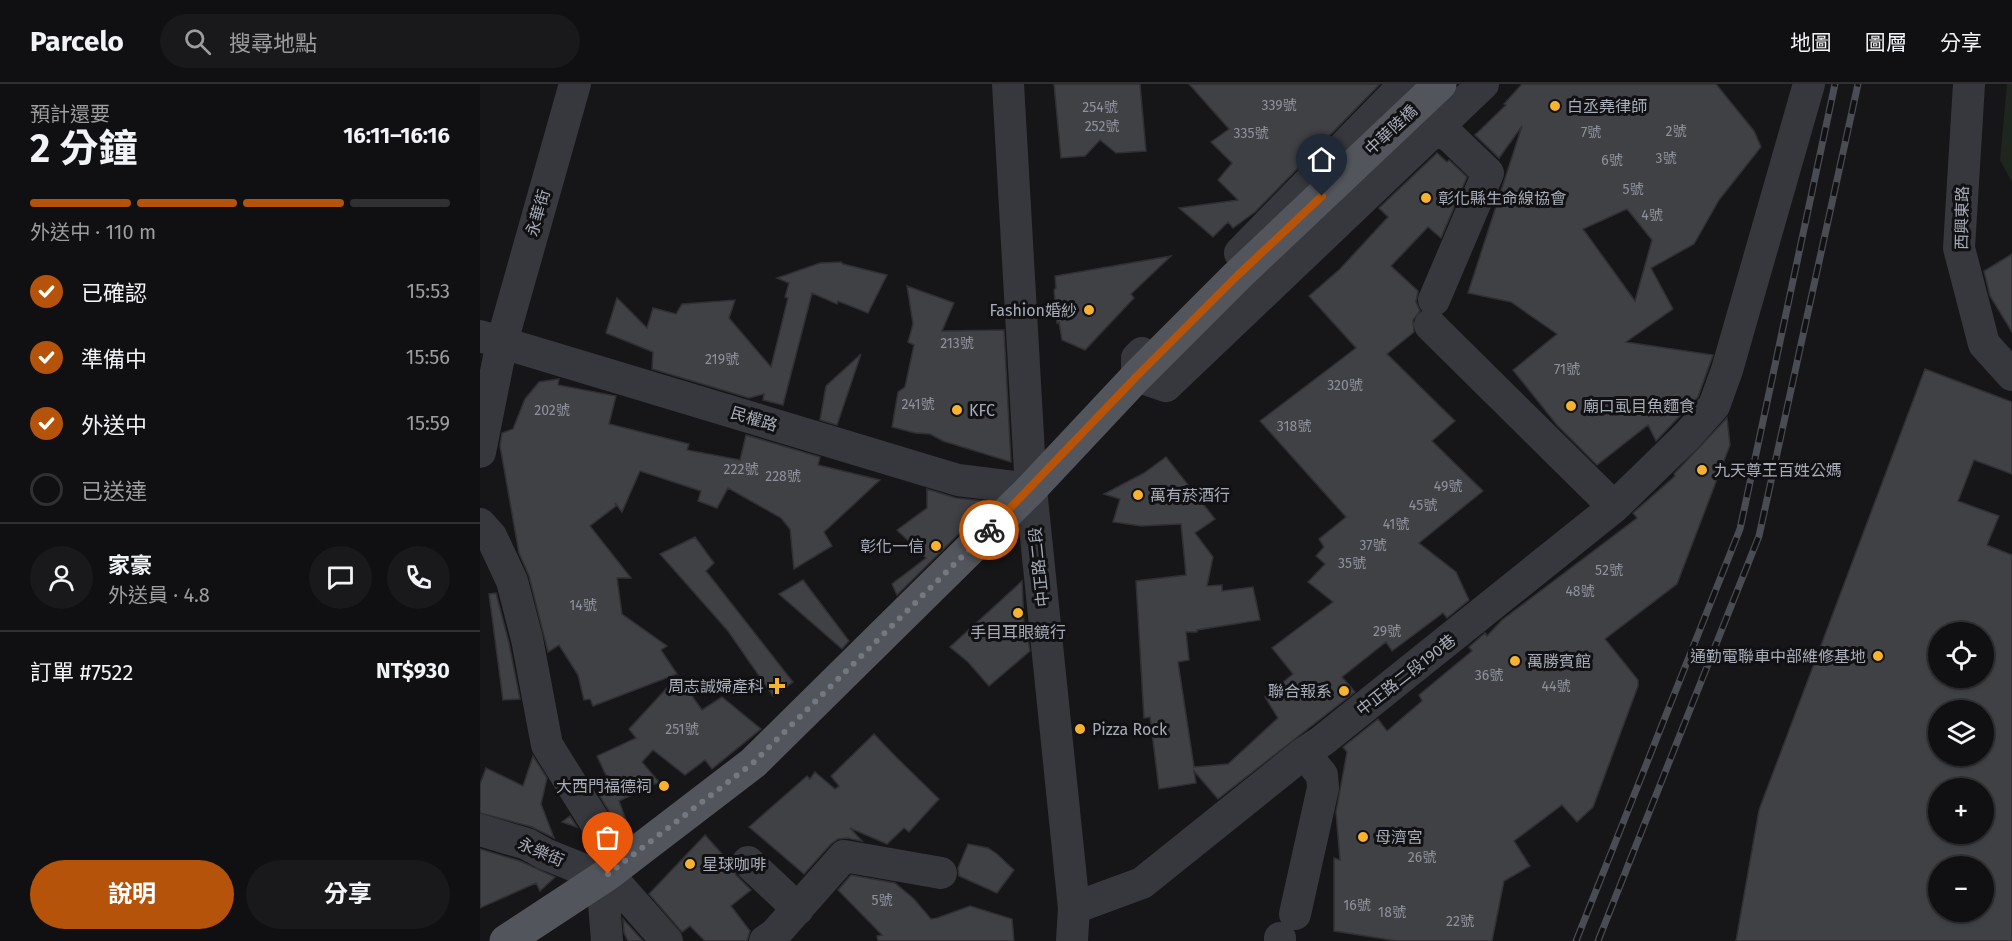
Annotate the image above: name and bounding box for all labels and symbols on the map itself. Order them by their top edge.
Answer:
house number: 339號 [1261,97,1297,114]
place label: 白丞堯律師 [1567,97,1647,116]
house number: 254號 [1082,99,1118,116]
marker: 白丞堯律師 [1548,99,1562,113]
street label: 中華陸橋 [1361,101,1421,159]
house number: 252號 [1085,118,1119,135]
house number: 2號 [1666,123,1686,140]
house number: 7號 [1581,124,1601,141]
house number: 335號 [1234,125,1269,142]
pin [1296,134,1347,196]
house number: 3號 [1656,150,1677,167]
house number: 6號 [1601,152,1623,169]
house number: 5號 [1622,181,1644,198]
street label: 西興東路 [1952,186,1972,250]
street label: 永華街 [522,187,554,239]
place label: 彰化縣生命線協會 [1438,189,1566,208]
marker: 彰化縣生命線協會 [1419,191,1433,205]
house number: 4號 [1641,207,1663,224]
place label: Fashion婚紗 [989,301,1077,320]
marker: Fashion婚紗 [1082,303,1096,317]
house number: 213號 [940,335,974,352]
house number: 219號 [705,351,739,368]
house number: 71號 [1554,361,1580,378]
house number: 320號 [1327,377,1363,394]
house number: 241號 [901,396,935,413]
place label: 廟口虱目魚麵食 [1583,397,1695,416]
marker: 廟口虱目魚麵食 [1564,399,1578,413]
place label: KFC [969,401,995,420]
house number: 202號 [534,402,570,419]
street label: 民權路 [728,403,780,435]
marker: KFC [950,403,964,417]
house number: 318號 [1277,418,1311,435]
house number: 222號 [724,461,758,478]
place label: 九天尊王百姓公媽 [1714,461,1842,480]
marker: 九天尊王百姓公媽 [1695,463,1709,477]
house number: 228號 [765,468,801,485]
house number: 49號 [1434,478,1462,495]
place label: 萬有菸酒行 [1150,486,1230,505]
marker: 萬有菸酒行 [1131,488,1145,502]
house number: 45號 [1409,497,1437,514]
courier [959,500,1019,560]
house number: 41號 [1383,516,1409,533]
street label: 中正路二段 [1025,526,1053,608]
place label: 彰化一信 [860,537,924,556]
house number: 37號 [1359,537,1387,554]
marker: 彰化一信 [929,539,943,553]
house number: 35號 [1338,555,1366,572]
house number: 52號 [1595,562,1623,579]
house number: 48號 [1565,583,1595,600]
house number: 14號 [569,597,597,614]
marker: 手目耳眼鏡行 [1011,606,1025,620]
place label: 手目耳眼鏡行 [970,623,1066,642]
house number: 29號 [1373,623,1401,640]
street label: 中正路二段190巷 [1353,630,1459,720]
place label: 通勤電聯車中部維修基地 [1690,647,1866,666]
marker: 通勤電聯車中部維修基地 [1871,649,1885,663]
place label: 萬勝賓館 [1527,652,1591,671]
marker: 萬勝賓館 [1508,654,1522,668]
house number: 36號 [1475,667,1503,684]
place label: 周志誠婦產科 [668,677,764,696]
marker: 周志誠婦產科 [768,677,786,695]
house number: 44號 [1542,678,1570,695]
place label: 聯合報系 [1268,682,1332,701]
marker: 聯合報系 [1337,684,1351,698]
place label: Pizza Rock [1092,720,1168,739]
house number: 251號 [665,721,699,738]
marker: Pizza Rock [1073,722,1087,736]
place label: 大西門福德祠 [556,777,652,796]
marker: 大西門福德祠 [657,779,671,793]
pin [582,812,633,874]
place label: 母濟宮 [1375,828,1423,847]
marker: 母濟宮 [1356,830,1370,844]
street label: 永樂街 [515,834,567,870]
house number: 26號 [1408,849,1436,866]
place label: 星球咖啡 [702,855,766,874]
marker: 星球咖啡 [683,857,697,871]
house number: 5號 [871,892,893,909]
house number: 16號 [1343,897,1371,914]
house number: 18號 [1378,904,1406,921]
house number: 22號 [1446,913,1474,930]

